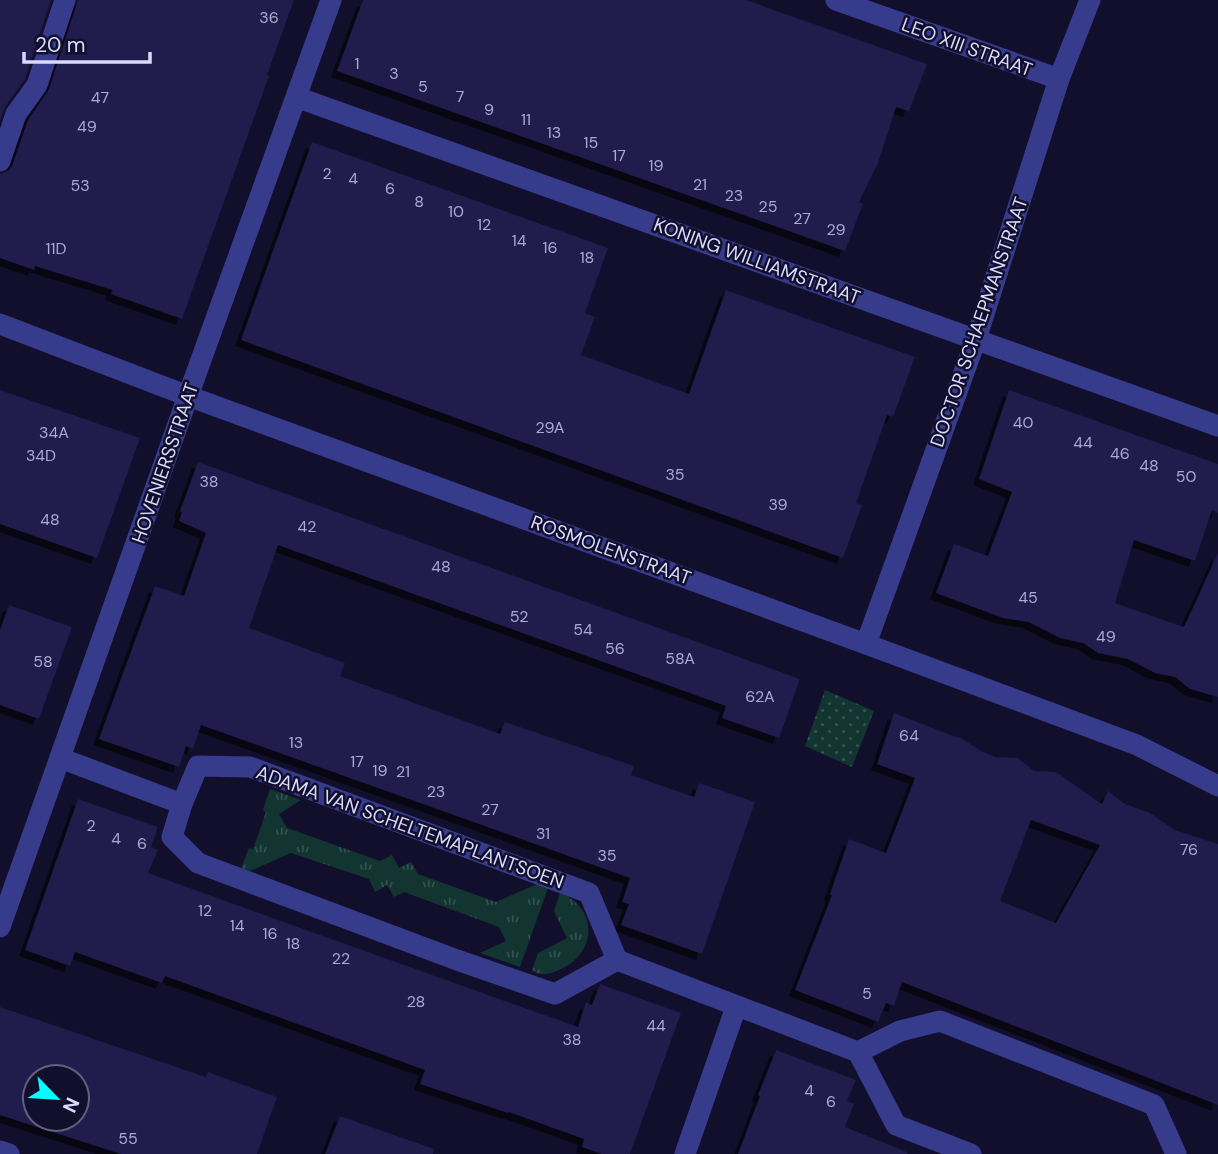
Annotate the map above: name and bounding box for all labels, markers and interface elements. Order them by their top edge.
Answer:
house number: 36 [259,7,279,28]
street label: LEO XIII STRAAT [898,12,1036,82]
scale bar [24,21,150,65]
text: 20 m [35,31,86,59]
house number: 1 [355,53,360,74]
house number: 3 [389,63,399,84]
house number: 5 [418,76,428,97]
house number: 7 [456,86,464,107]
house number: 47 [91,87,109,108]
house number: 9 [484,99,494,120]
house number: 11 [521,109,531,130]
house number: 49 [77,116,97,137]
house number: 13 [547,122,561,143]
house number: 15 [584,132,598,153]
house number: 17 [612,145,626,166]
house number: 19 [648,155,664,176]
house number: 2 [322,163,332,184]
house number: 4 [348,168,358,189]
house number: 21 [693,174,707,195]
house number: 53 [70,175,90,196]
house number: 6 [385,178,395,199]
house number: 23 [725,185,743,206]
house number: 8 [414,191,424,212]
street label: DOCTOR SCHAEPMANSTRAAT [924,193,1034,450]
house number: 25 [759,196,777,217]
house number: 10 [448,201,464,222]
house number: 27 [793,208,811,229]
street label: KONING WILLIAMSTRAAT [650,212,864,310]
house number: 12 [477,214,491,235]
house number: 29 [826,219,846,240]
house number: 14 [512,230,527,251]
house number: 16 [542,237,558,258]
house number: 11D [46,238,67,259]
house number: 18 [580,247,594,268]
street label: HOVENIERSSTRAAT [126,379,204,547]
house number: 40 [1013,412,1033,433]
house number: 29A [536,417,565,438]
house number: 34A [39,422,69,443]
house number: 44 [1073,432,1093,453]
house number: 46 [1110,443,1130,464]
house number: 34D [26,445,56,466]
house number: 48 [1139,455,1159,476]
house number: 35 [665,464,685,485]
house number: 50 [1176,466,1196,487]
house number: 38 [199,471,219,492]
house number: 39 [768,494,788,515]
house number: 48 [40,509,60,530]
street label: ROSMOLENSTRAAT [528,509,695,591]
house number: 42 [298,516,316,537]
house number: 48 [431,556,451,577]
house number: 45 [1018,587,1038,608]
house number: 52 [510,606,528,627]
house number: 54 [573,619,593,640]
house number: 49 [1096,626,1116,647]
house number: 56 [605,638,625,659]
house number: 58A [665,648,695,669]
house number: 58 [33,651,53,672]
house number: 62A [745,686,775,707]
house number: 64 [899,725,919,746]
house number: 13 [289,732,303,753]
house number: 17 [350,751,364,772]
street label: ADAMA VAN SCHELTEMAPLANTSOEN [253,760,567,894]
house number: 19 [372,760,388,781]
house number: 21 [396,761,410,782]
house number: 23 [427,781,445,802]
house number: 27 [481,799,499,820]
house number: 2 [86,815,96,836]
house number: 31 [536,823,550,844]
house number: 4 [111,828,121,849]
house number: 6 [137,833,147,854]
house number: 76 [1180,839,1198,860]
house number: 35 [597,845,617,866]
house number: 12 [198,900,212,921]
house number: 14 [230,915,245,936]
house number: 16 [262,923,278,944]
house number: 18 [286,933,300,954]
house number: 22 [332,948,350,969]
house number: 5 [862,983,872,1004]
house number: 28 [407,991,425,1012]
house number: 44 [646,1015,666,1036]
house number: 38 [562,1029,582,1050]
north arrow [21,1063,91,1133]
house number: 4 [804,1080,814,1101]
house number: 6 [826,1091,836,1112]
text: N [57,1093,85,1117]
house number: 55 [118,1128,138,1149]

